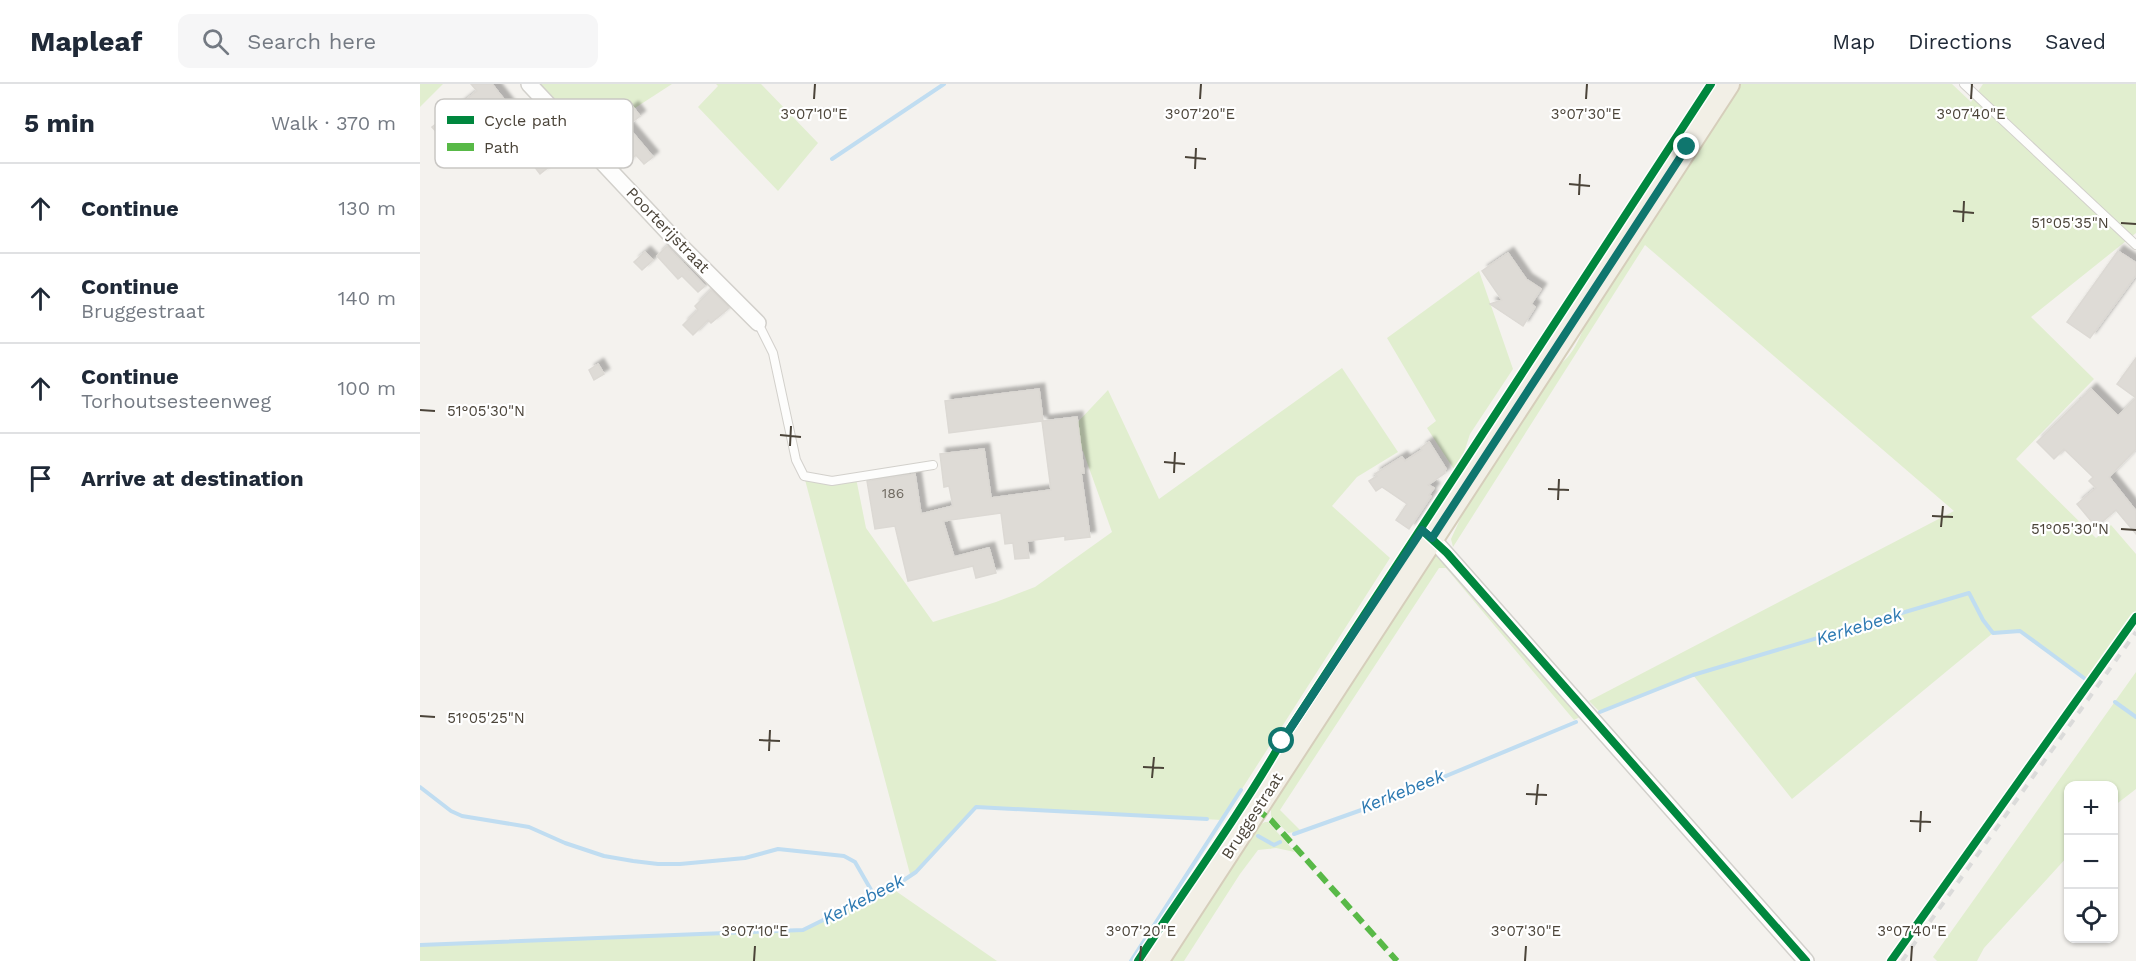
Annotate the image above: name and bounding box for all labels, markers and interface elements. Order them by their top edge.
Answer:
search box [178,14,598,68]
text: Mapleaf [30,25,142,58]
icon: search [199,25,232,58]
text: Search here [247,29,376,54]
text: Map [1832,29,1875,54]
text: Directions [1908,29,2012,54]
text: Saved [2045,29,2106,54]
legend [435,99,633,168]
text: 3°07'10"E [780,105,848,123]
text: 3°07'20"E [1165,105,1235,123]
text: 3°07'30"E [1551,105,1621,123]
text: 3°07'40"E [1936,105,2006,123]
text: 5 min [24,108,95,138]
text: Walk · 370 m [271,111,396,135]
text: Cycle path [484,111,567,130]
route end [1673,133,1699,159]
text: Path [484,138,519,157]
street label: Poorterijstraat [622,183,714,277]
icon: ahead [24,192,57,225]
text: Continue [81,196,179,221]
text: 130 m [338,196,396,220]
text: 51°05'35"N [2031,214,2109,232]
text: Continue [81,274,179,299]
icon: ahead [24,282,57,315]
text: 140 m [338,286,396,310]
text: Bruggestraat [81,299,205,323]
text: Continue [81,364,179,389]
icon: ahead [24,372,57,405]
text: 100 m [337,376,396,400]
text: Torhoutsesteenweg [81,389,271,413]
text: 51°05'30"N [447,402,525,420]
icon: arrive [24,462,57,495]
text: Arrive at destination [81,466,304,491]
house number: 186 [882,485,904,501]
text: 51°05'30"N [2031,520,2109,538]
water label: Kerkebeek [1813,603,1906,649]
text: 51°05'25"N [447,709,525,727]
route start [1268,727,1294,753]
water label: Kerkebeek [1357,764,1448,817]
street label: Bruggestraat [1217,769,1287,863]
map controls [2064,781,2118,943]
button: + [2064,781,2118,835]
button: − [2064,835,2118,889]
water label: Kerkebeek [819,869,909,929]
button: locate [2064,889,2118,943]
text: 3°07'10"E [721,922,789,940]
text: 3°07'20"E [1106,922,1176,940]
text: 3°07'30"E [1491,922,1561,940]
text: 3°07'40"E [1877,922,1947,940]

